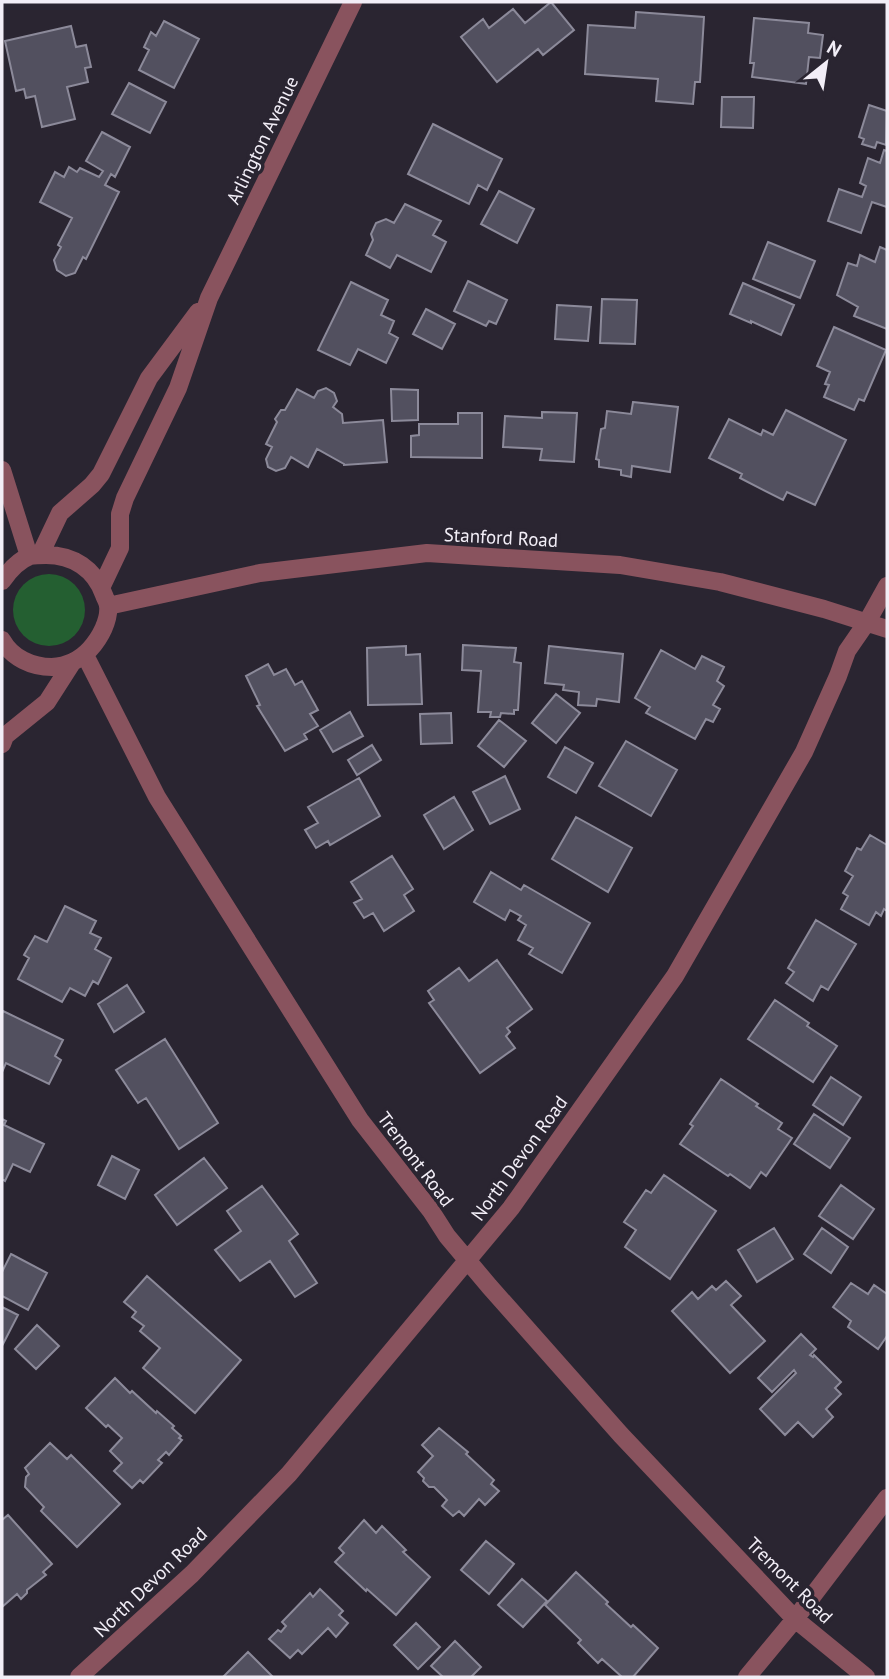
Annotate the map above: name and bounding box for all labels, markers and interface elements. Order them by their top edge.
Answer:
north arrow [791,28,861,98]
text: N [823,35,846,62]
street label: Arlington Avenue [221,72,303,208]
street label: Stanford Road [443,522,559,552]
street label: North Devon Road [466,1091,572,1225]
street label: Tremont Road [373,1107,459,1211]
street label: North Devon Road [88,1522,212,1642]
street label: Tremont Road [742,1532,838,1628]

